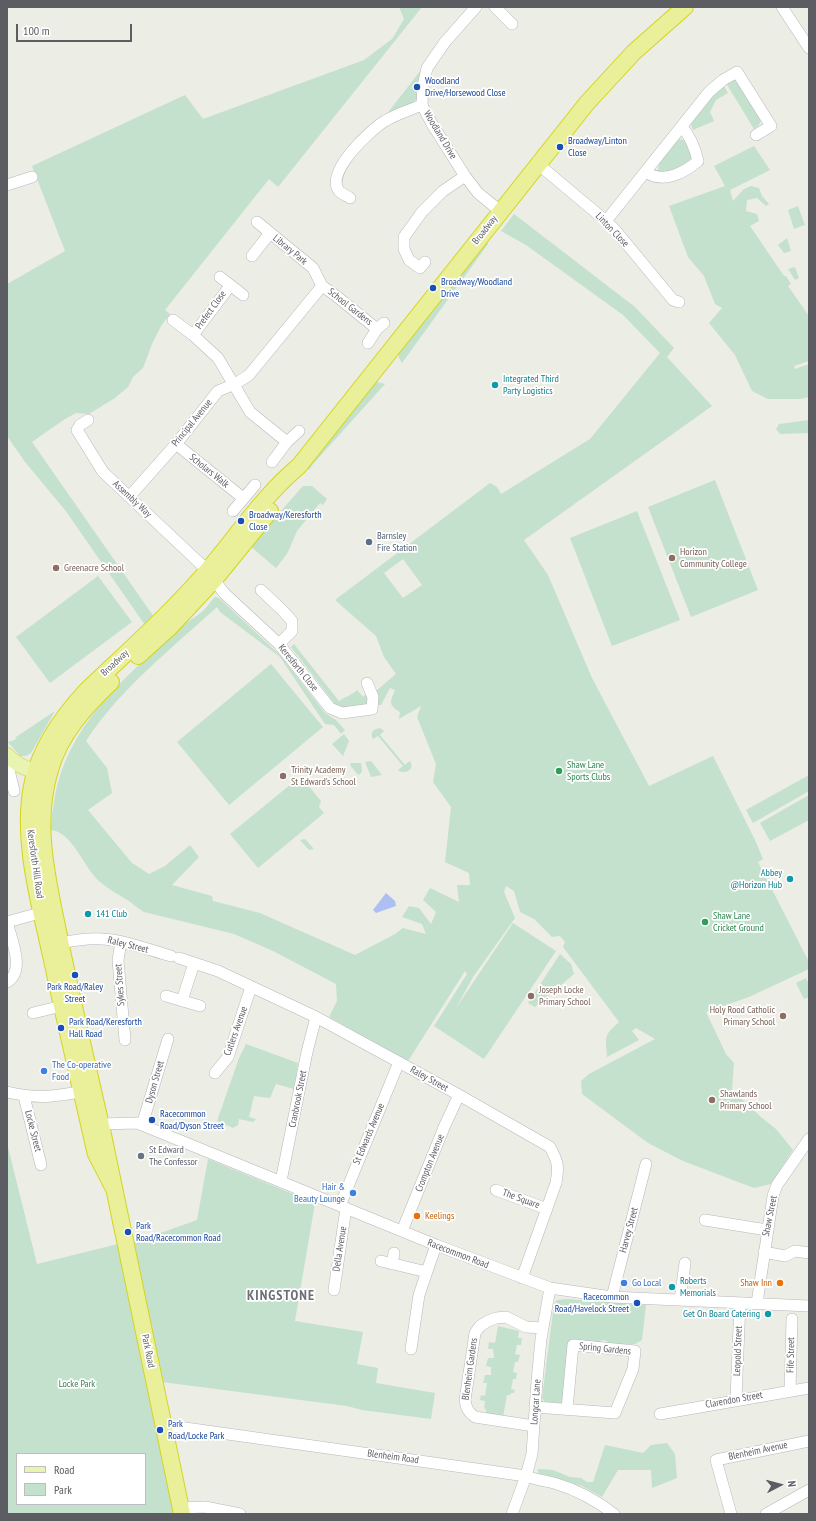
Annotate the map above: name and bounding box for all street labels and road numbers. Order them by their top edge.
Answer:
street label: Woodland Drive [421,108,459,162]
street label: Linton Close [593,210,631,250]
street label: Broadway [470,213,500,247]
street label: Library Park [270,232,310,268]
street label: School Gardens [325,286,375,328]
street label: Prefect Close [193,288,229,332]
street label: Principal Avenue [169,397,215,449]
street label: Scholars Walk [187,451,231,491]
street label: Assembly Way [110,478,154,520]
street label: Keresforth Close [275,642,321,694]
street label: Broadway [99,647,131,679]
street label: Keresforth Hill Road [24,829,46,899]
street label: Raley Street [106,934,150,956]
street label: Sykes Street [113,964,127,1006]
street label: Cutlers Avenue [222,1005,250,1057]
street label: Dyson Street [143,1059,167,1105]
street label: Raley Street [408,1064,450,1094]
street label: Cranbrook Street [287,1069,309,1129]
street label: St Edwards Avenue [351,1101,387,1167]
street label: Locke Street [22,1109,44,1153]
street label: Crompton Avenue [413,1132,447,1194]
street label: The Square [501,1187,541,1211]
street label: Shaw Street [760,1195,780,1237]
street label: Harvey Street [617,1206,641,1254]
street label: Della Avenue [331,1226,349,1272]
street label: Racecommon Road [426,1237,490,1271]
street label: Leopold Street [731,1326,745,1376]
street label: Park Road [139,1333,157,1369]
street label: Blenheim Gardens [460,1337,480,1401]
street label: Fife Street [785,1337,797,1373]
street label: Spring Gardens [578,1340,632,1358]
street label: Longcar Lane [528,1379,544,1425]
street label: Clarendon Street [704,1389,764,1411]
street label: Blenheim Avenue [727,1439,789,1463]
street label: Blenheim Road [366,1447,420,1467]

